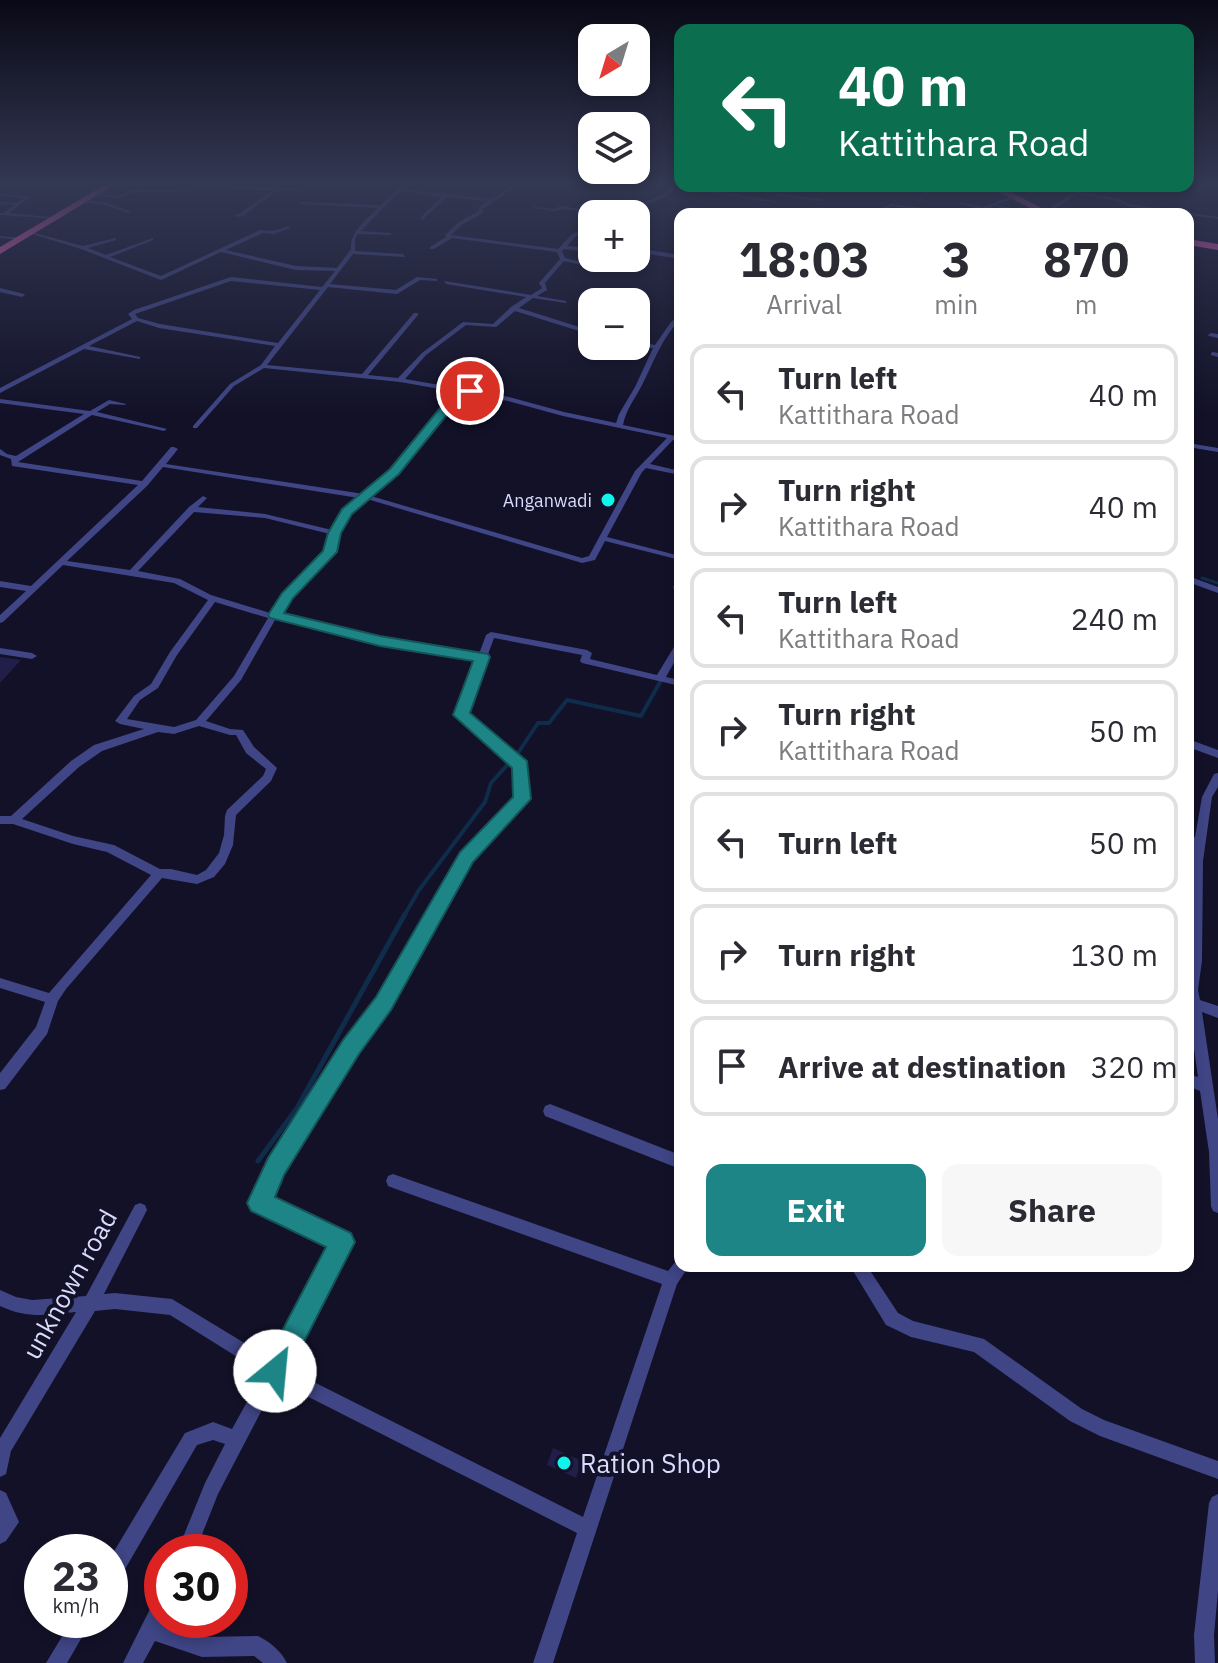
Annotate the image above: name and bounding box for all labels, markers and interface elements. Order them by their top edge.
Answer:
north arrow [578,24,650,96]
map controls [578,24,650,360]
text: 40 m [838,49,968,121]
icon: left [706,56,810,160]
button: layers [578,112,650,184]
text: Kattithara Road [838,119,1089,166]
button: + [578,200,650,272]
text: 18:03 [739,228,870,290]
text: 3 [942,228,971,290]
text: 870 [1043,228,1129,290]
text: Arrival [766,287,842,321]
text: min [934,287,978,321]
text: m [1075,287,1097,321]
button: − [578,288,650,360]
pin [436,357,504,425]
text: Turn left [778,358,897,397]
icon: arrive [448,369,492,413]
icon: left [710,372,754,416]
text: 40 m [1089,375,1158,414]
text: Kattithara Road [778,397,960,431]
text: Turn right [778,470,916,509]
icon: right [710,484,754,528]
text: 40 m [1089,487,1158,526]
place label: Anganwadi [503,489,592,512]
marker: Anganwadi [599,491,617,509]
text: Kattithara Road [778,509,960,543]
text: Turn left [778,582,897,621]
icon: left [710,596,754,640]
text: 240 m [1071,599,1158,638]
text: Kattithara Road [778,621,960,655]
text: Turn right [778,694,916,733]
icon: right [710,708,754,752]
text: 50 m [1089,711,1158,750]
text: Kattithara Road [778,733,960,767]
icon: left [710,820,754,864]
text: Turn left [778,823,897,862]
text: 50 m [1089,823,1158,862]
icon: right [710,932,754,976]
text: Turn right [778,935,916,974]
text: 130 m [1071,935,1158,974]
icon: arrive [710,1044,754,1088]
text: Arrive at destination [778,1047,1066,1086]
text: 320 m [1090,1047,1178,1086]
button: Exit [706,1164,926,1256]
button: Share [942,1164,1162,1256]
street label: unknown road [14,1203,124,1365]
position arrow [233,1329,317,1413]
place label: Ration Shop [580,1446,721,1480]
marker: Ration Shop [555,1454,573,1472]
speed limit sign: 30 [144,1534,248,1638]
text: 23 [52,1550,100,1602]
text: km/h [52,1592,100,1619]

